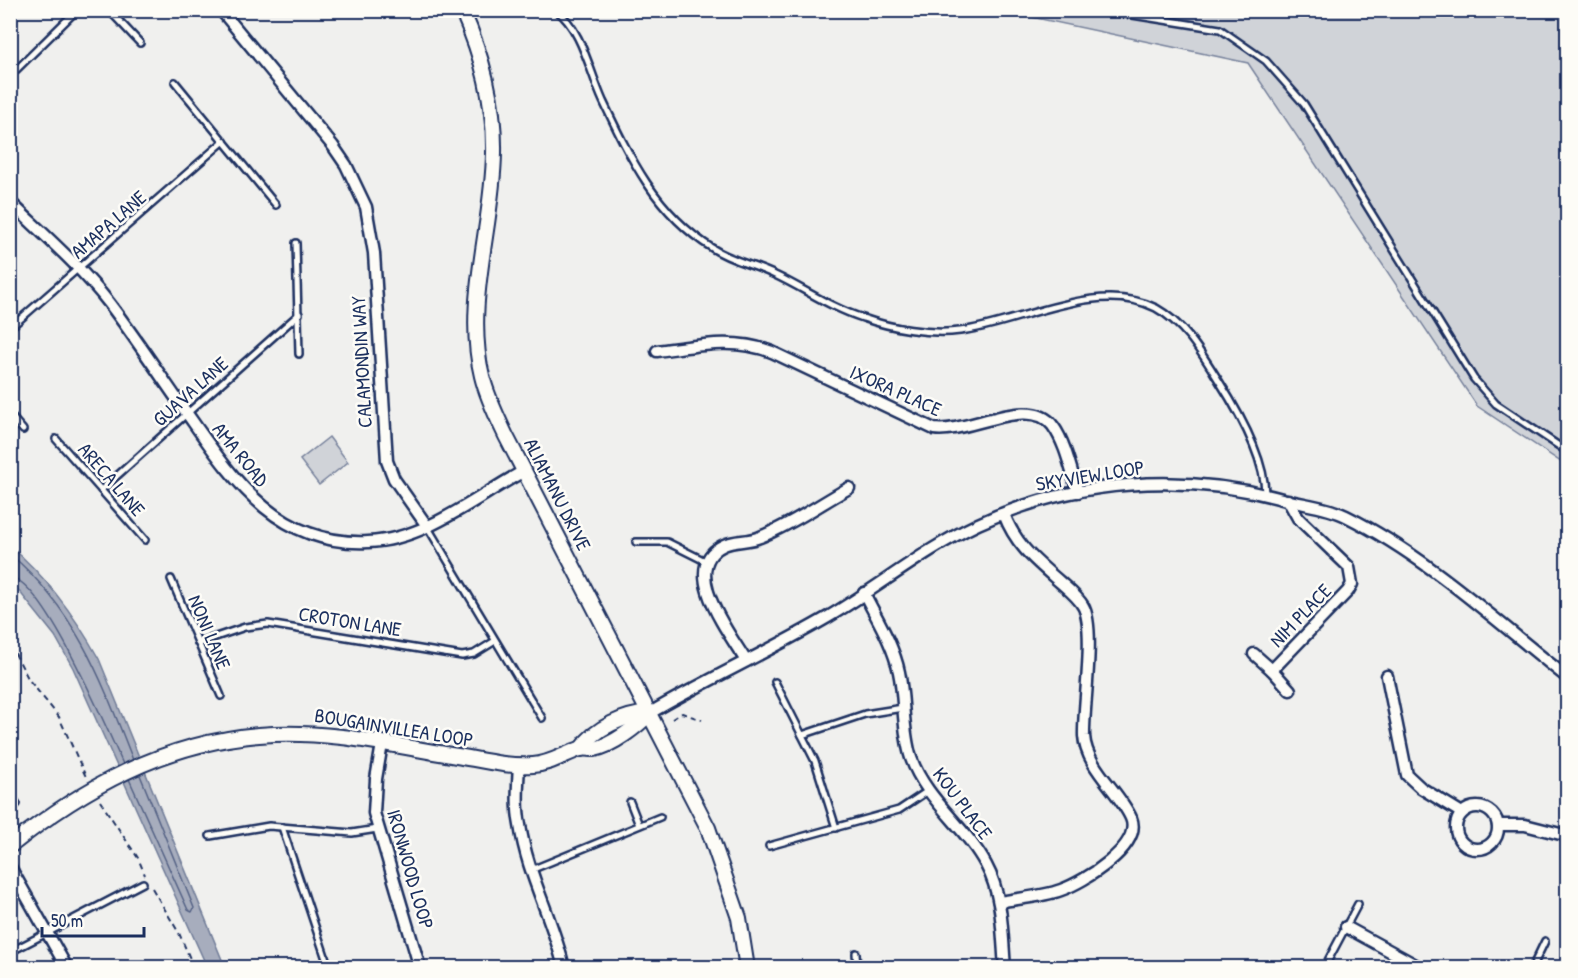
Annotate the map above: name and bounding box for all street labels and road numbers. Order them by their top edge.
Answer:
street label: AMAPA LANE [64,184,152,264]
street label: CALAMONDIN WAY [344,295,378,429]
street label: GUAVA LANE [147,350,234,432]
street label: IXORA PLACE [846,358,946,422]
street label: AMA ROAD [207,416,276,492]
street label: ALIAMANU DRIVE [518,433,598,555]
street label: ARECA LANE [72,436,152,522]
street label: SKYVIEW LOOP [1034,453,1146,497]
street label: NIM PLACE [1263,577,1337,653]
street label: NONI LANE [182,591,238,673]
street label: CROTON LANE [297,600,403,642]
street label: BOUGAINVILLEA LOOP [313,701,475,753]
street label: KOU PLACE [927,761,999,845]
street label: IRONWOOD LOOP [381,806,441,932]

